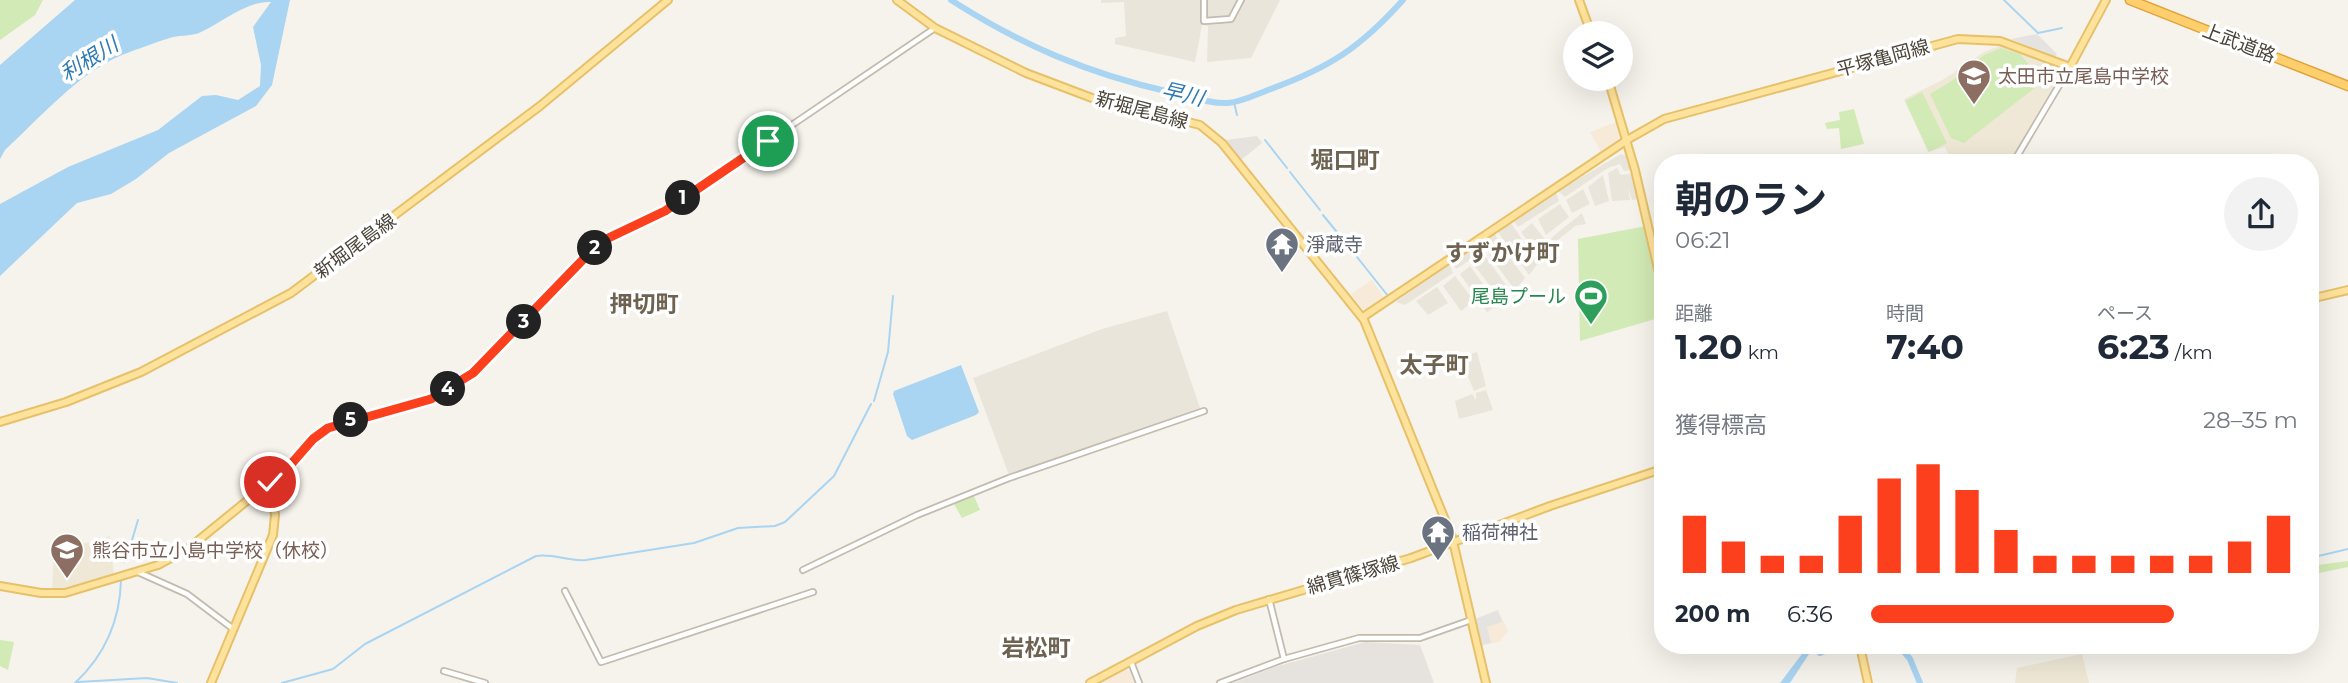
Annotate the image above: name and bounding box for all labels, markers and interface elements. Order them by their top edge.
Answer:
street label: 上武道路 [2199,19,2279,67]
map controls [1563,21,1633,91]
button: layers [1563,21,1633,91]
water label: 利根川 [56,31,124,86]
street label: 平塚亀岡線 [1834,35,1932,81]
school or university icon: 太田市立尾島中学校 [1955,57,1993,106]
place label: 太田市立尾島中学校 [1998,65,2169,88]
water label: 早川 [1160,77,1208,111]
street label: 新堀尾島線 [1093,87,1191,133]
pin [738,111,798,171]
icon: arrive [749,122,787,160]
district label: 堀口町 [1311,146,1380,174]
text: 朝のラン [1675,176,1827,223]
button: share [2224,177,2298,251]
pin: 1 [666,180,700,216]
text: 1 [679,186,686,209]
street label: 新堀尾島線 [310,209,400,283]
temple icon: 淨蔵寺 [1263,225,1301,274]
text: 06:21 [1675,226,1730,254]
pin: 2 [578,230,612,266]
place label: 淨蔵寺 [1306,233,1363,256]
text: 2 [589,236,600,259]
district label: すずかけ町 [1445,239,1560,267]
sports icon: 尾島プール [1572,277,1610,326]
place label: 尾島プール [1471,285,1566,308]
district label: 押切町 [610,290,679,318]
text: 距離 [1675,302,1713,325]
text: 時間 [1886,302,1924,325]
text: ペース [2097,302,2153,325]
pin: 3 [506,304,542,340]
text: 3 [518,310,529,333]
text: 1.20 [1675,325,1743,368]
text: 7:40 [1886,325,1964,368]
text: 6:23 [2097,325,2170,368]
text: km [1743,341,1779,364]
text: /km [2170,341,2213,364]
district label: 太子町 [1400,351,1469,379]
pin: 4 [430,372,466,406]
text: 4 [441,377,454,400]
pin: 5 [334,402,368,438]
text: 28–35 m [2203,406,2298,434]
text: 5 [345,408,356,431]
text: 獲得標高 [1675,411,1767,439]
pin [240,452,300,512]
icon: check [251,463,289,501]
temple icon: 稲荷神社 [1419,513,1457,562]
place label: 稲荷神社 [1462,521,1538,544]
school or university icon: 熊谷市立小島中学校（休校） [48,531,86,580]
place label: 熊谷市立小島中学校（休校） [92,539,339,562]
street label: 綿貫篠塚線 [1304,551,1402,599]
text: 200 m [1675,600,1750,628]
text: 6:36 [1787,600,1833,628]
district label: 岩松町 [1002,634,1071,662]

